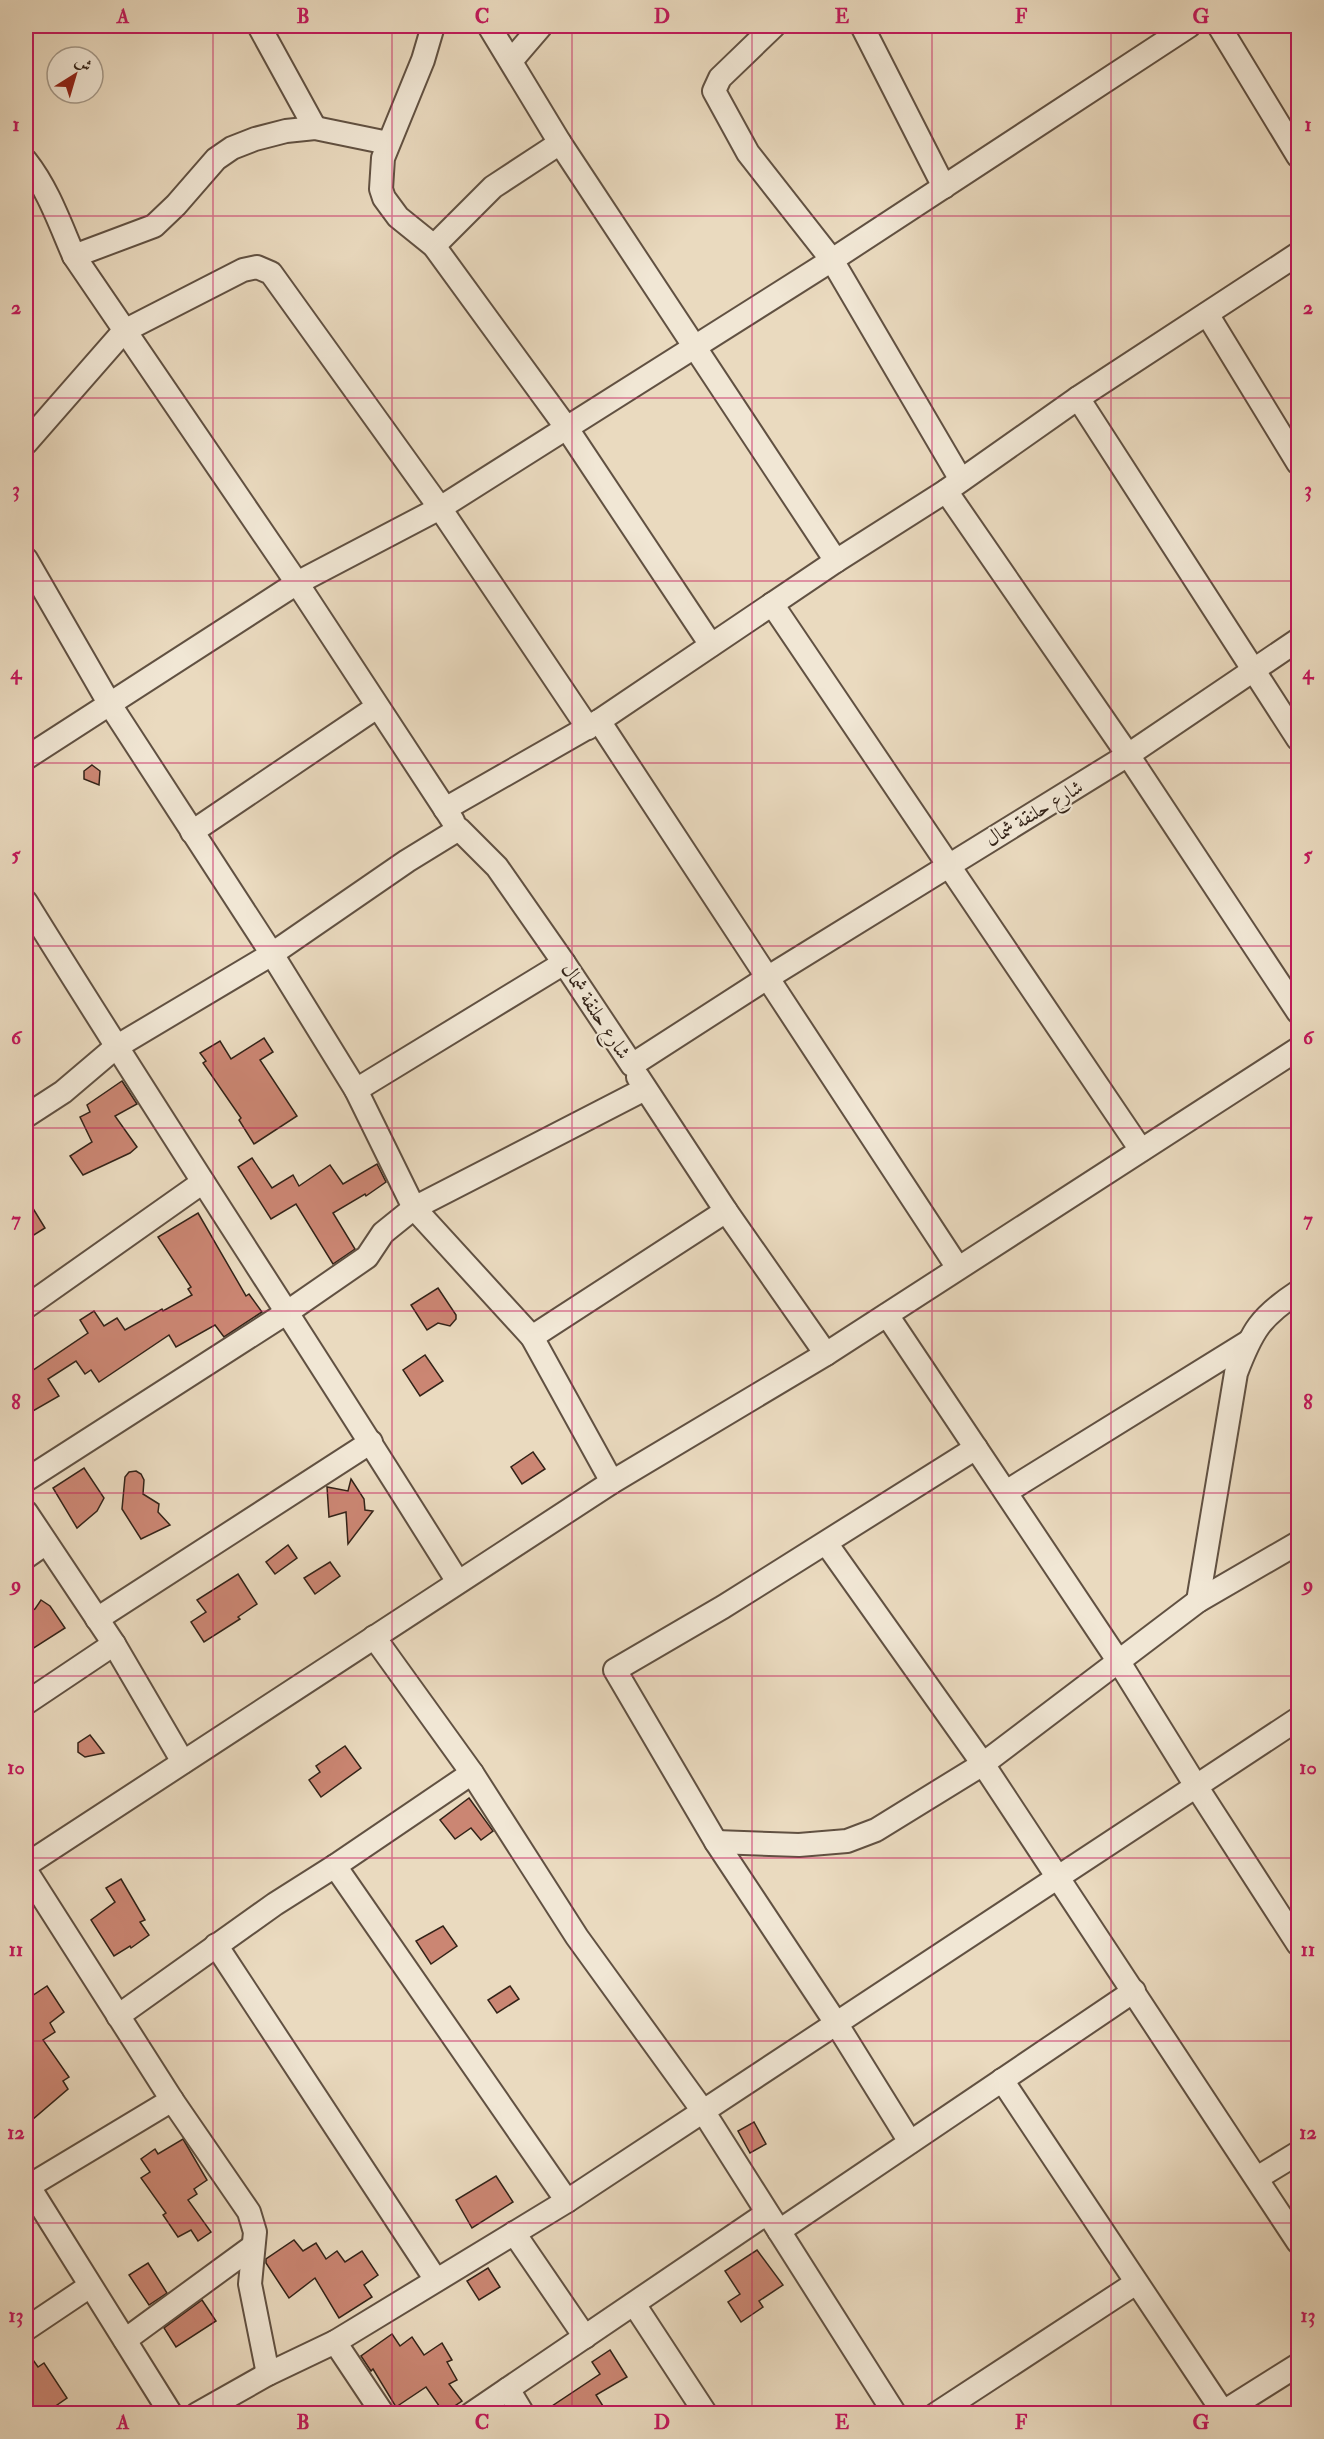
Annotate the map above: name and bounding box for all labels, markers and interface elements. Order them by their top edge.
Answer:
text: A [116,4,130,29]
text: B [296,4,310,29]
text: C [475,4,489,29]
text: D [654,4,670,29]
text: E [835,4,850,29]
text: F [1015,4,1028,29]
text: G [1193,4,1210,29]
north arrow [45,45,105,105]
text: ش [71,51,96,77]
text: 1 [12,112,20,137]
text: 1 [1304,112,1312,137]
text: 2 [11,295,21,320]
text: 2 [1303,295,1313,320]
text: 3 [12,477,20,502]
text: 3 [1304,477,1312,502]
text: 4 [10,660,23,685]
text: 4 [1302,660,1315,685]
street label: شارع حلنقة شمال [980,774,1090,856]
text: 5 [12,842,22,867]
text: 5 [1304,842,1314,867]
street label: شارع حلنقة شمال [551,958,636,1067]
text: 6 [11,1025,23,1050]
text: 6 [1303,1025,1315,1050]
text: 7 [11,1207,21,1232]
text: 7 [1303,1207,1313,1232]
text: 8 [11,1390,21,1415]
text: 8 [1303,1390,1313,1415]
text: 9 [9,1572,21,1597]
text: 9 [1301,1572,1313,1597]
text: 10 [7,1755,25,1780]
text: 10 [1299,1755,1317,1780]
text: 11 [9,1937,23,1962]
text: 11 [1301,1937,1315,1962]
text: 12 [7,2120,25,2145]
text: 12 [1299,2120,1317,2145]
text: 13 [9,2303,23,2328]
text: 13 [1301,2303,1315,2328]
text: A [116,2410,130,2435]
text: B [296,2410,310,2435]
text: C [475,2410,489,2435]
text: D [654,2410,670,2435]
text: E [835,2410,850,2435]
text: F [1015,2410,1028,2435]
text: G [1193,2410,1210,2435]

